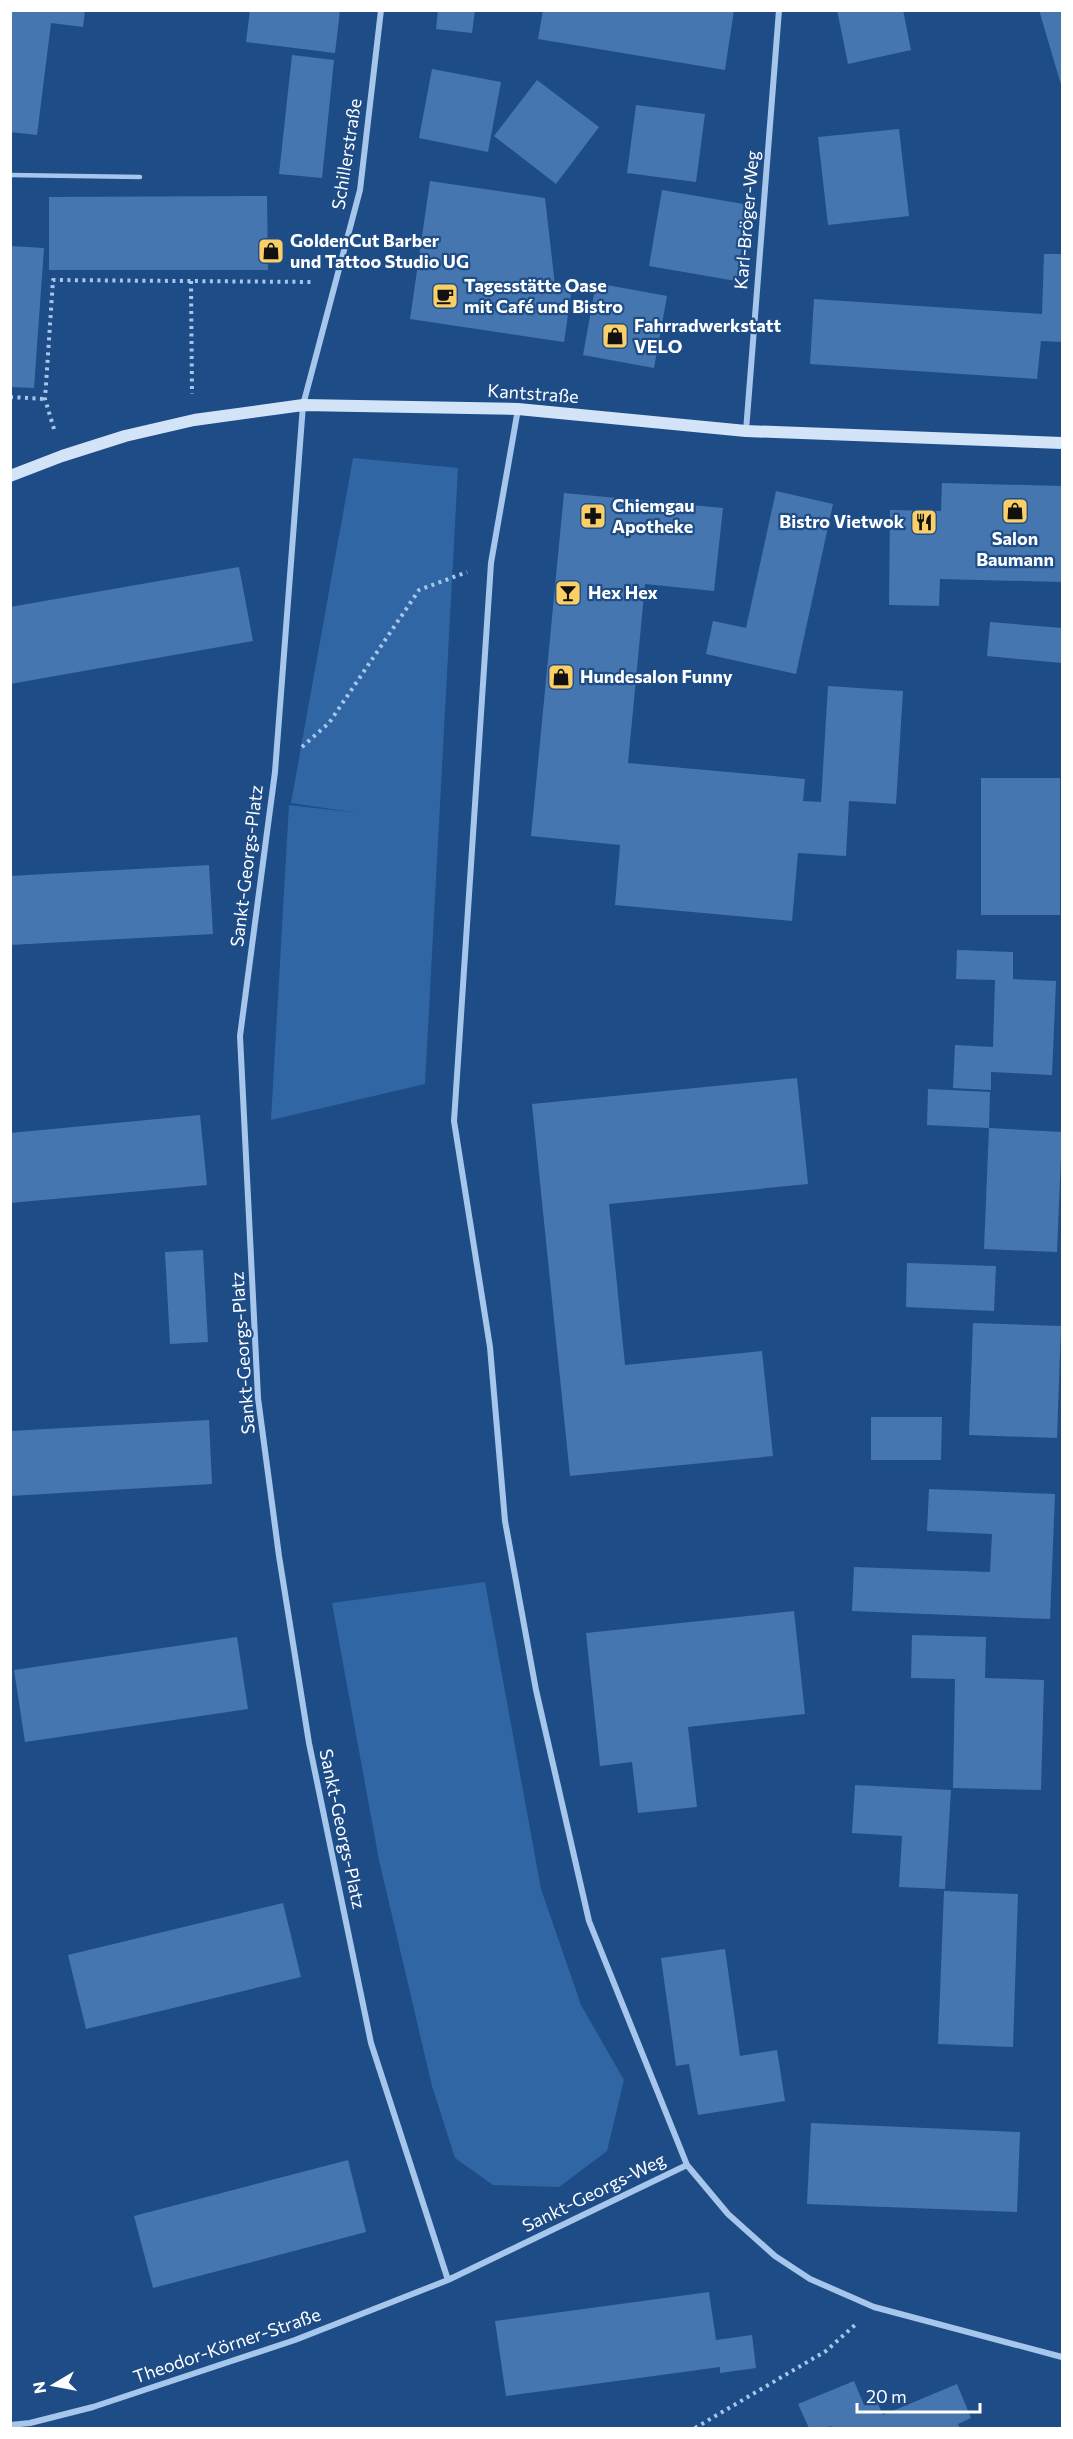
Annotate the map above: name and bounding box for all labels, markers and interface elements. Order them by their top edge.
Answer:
street label: Schillerstraße [326,97,366,211]
street label: Karl-Bröger-Weg [729,149,763,290]
place label: GoldenCut Barber und Tattoo Studio UG [290,229,469,272]
shop icon: GoldenCut Barber und Tattoo Studio UG [256,236,286,266]
place label: Tagesstätte Oase mit Café und Bistro [464,274,623,317]
cafe icon: Tagesstätte Oase mit Café und Bistro [430,281,460,311]
place label: Fahrradwerkstatt VELO [634,314,781,357]
shop icon: Fahrradwerkstatt VELO [600,321,630,351]
street label: Kantstraße [487,379,579,407]
place label: Chiemgau Apotheke [612,494,695,537]
shop icon: Salon Baumann [1000,496,1030,526]
pharmacy icon: Chiemgau Apotheke [578,501,608,531]
restaurant icon: Bistro Vietwok [909,507,939,537]
place label: Bistro Vietwok [779,510,905,532]
place label: Salon Baumann [976,527,1054,570]
bar icon: Hex Hex [553,578,583,608]
place label: Hex Hex [588,581,658,603]
shop icon: Hundesalon Funny [546,662,576,692]
place label: Hundesalon Funny [580,665,733,687]
street label: Sankt-Georgs-Platz [225,784,267,948]
street label: Sankt-Georgs-Platz [225,1271,259,1435]
street label: Sankt-Georgs-Platz [315,1747,371,1911]
street label: Sankt-Georgs-Weg [518,2148,669,2236]
street label: Theodor-Körner-Straße [130,2303,323,2387]
north arrow [24,2355,84,2415]
scale bar [857,2376,980,2414]
text: N [28,2380,49,2395]
text: 20 m [866,2385,907,2407]

